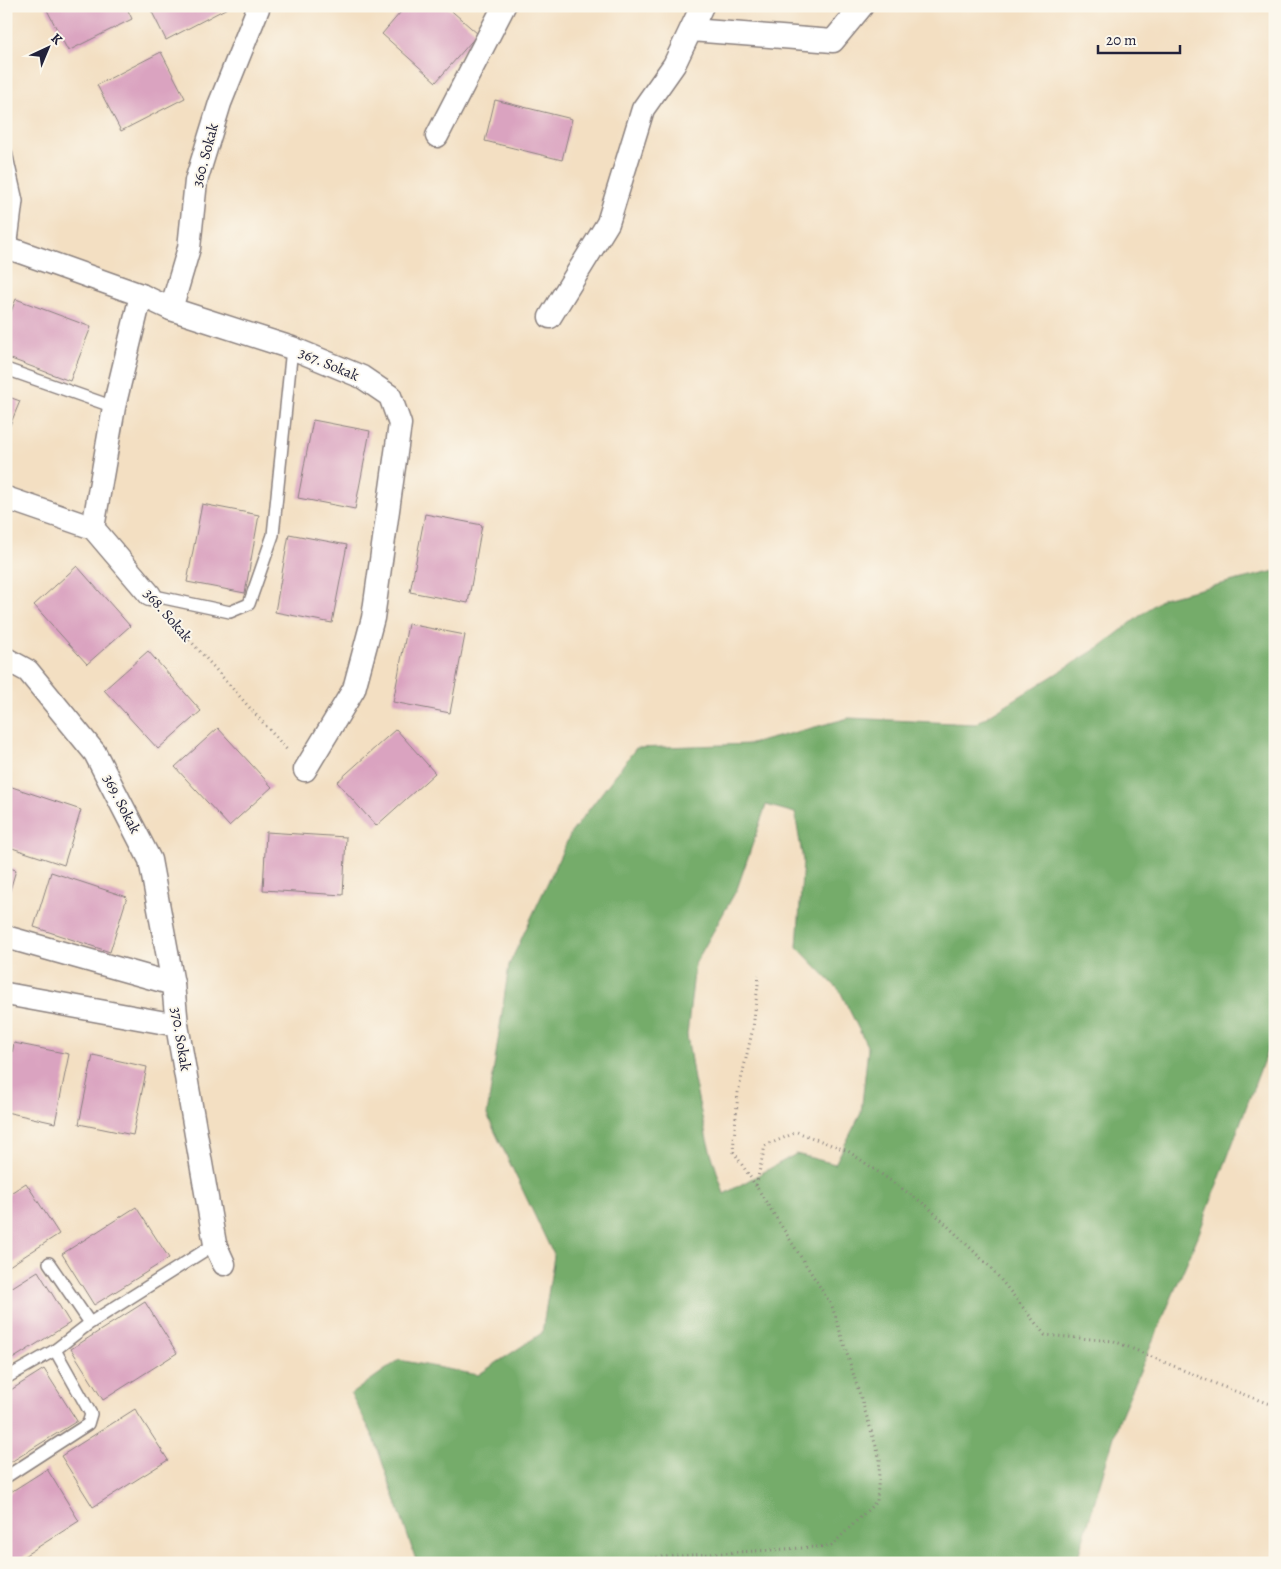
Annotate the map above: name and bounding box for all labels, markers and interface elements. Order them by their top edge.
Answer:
north arrow [22,22,72,72]
scale bar [1098,22,1181,54]
text: K [47,29,67,50]
text: 20 m [1106,30,1137,50]
street label: 360. Sokak [187,120,223,189]
street label: 367. Sokak [296,342,363,386]
street label: 368. Sokak [139,584,197,646]
street label: 369. Sokak [99,771,146,838]
street label: 370. Sokak [166,1006,196,1073]

